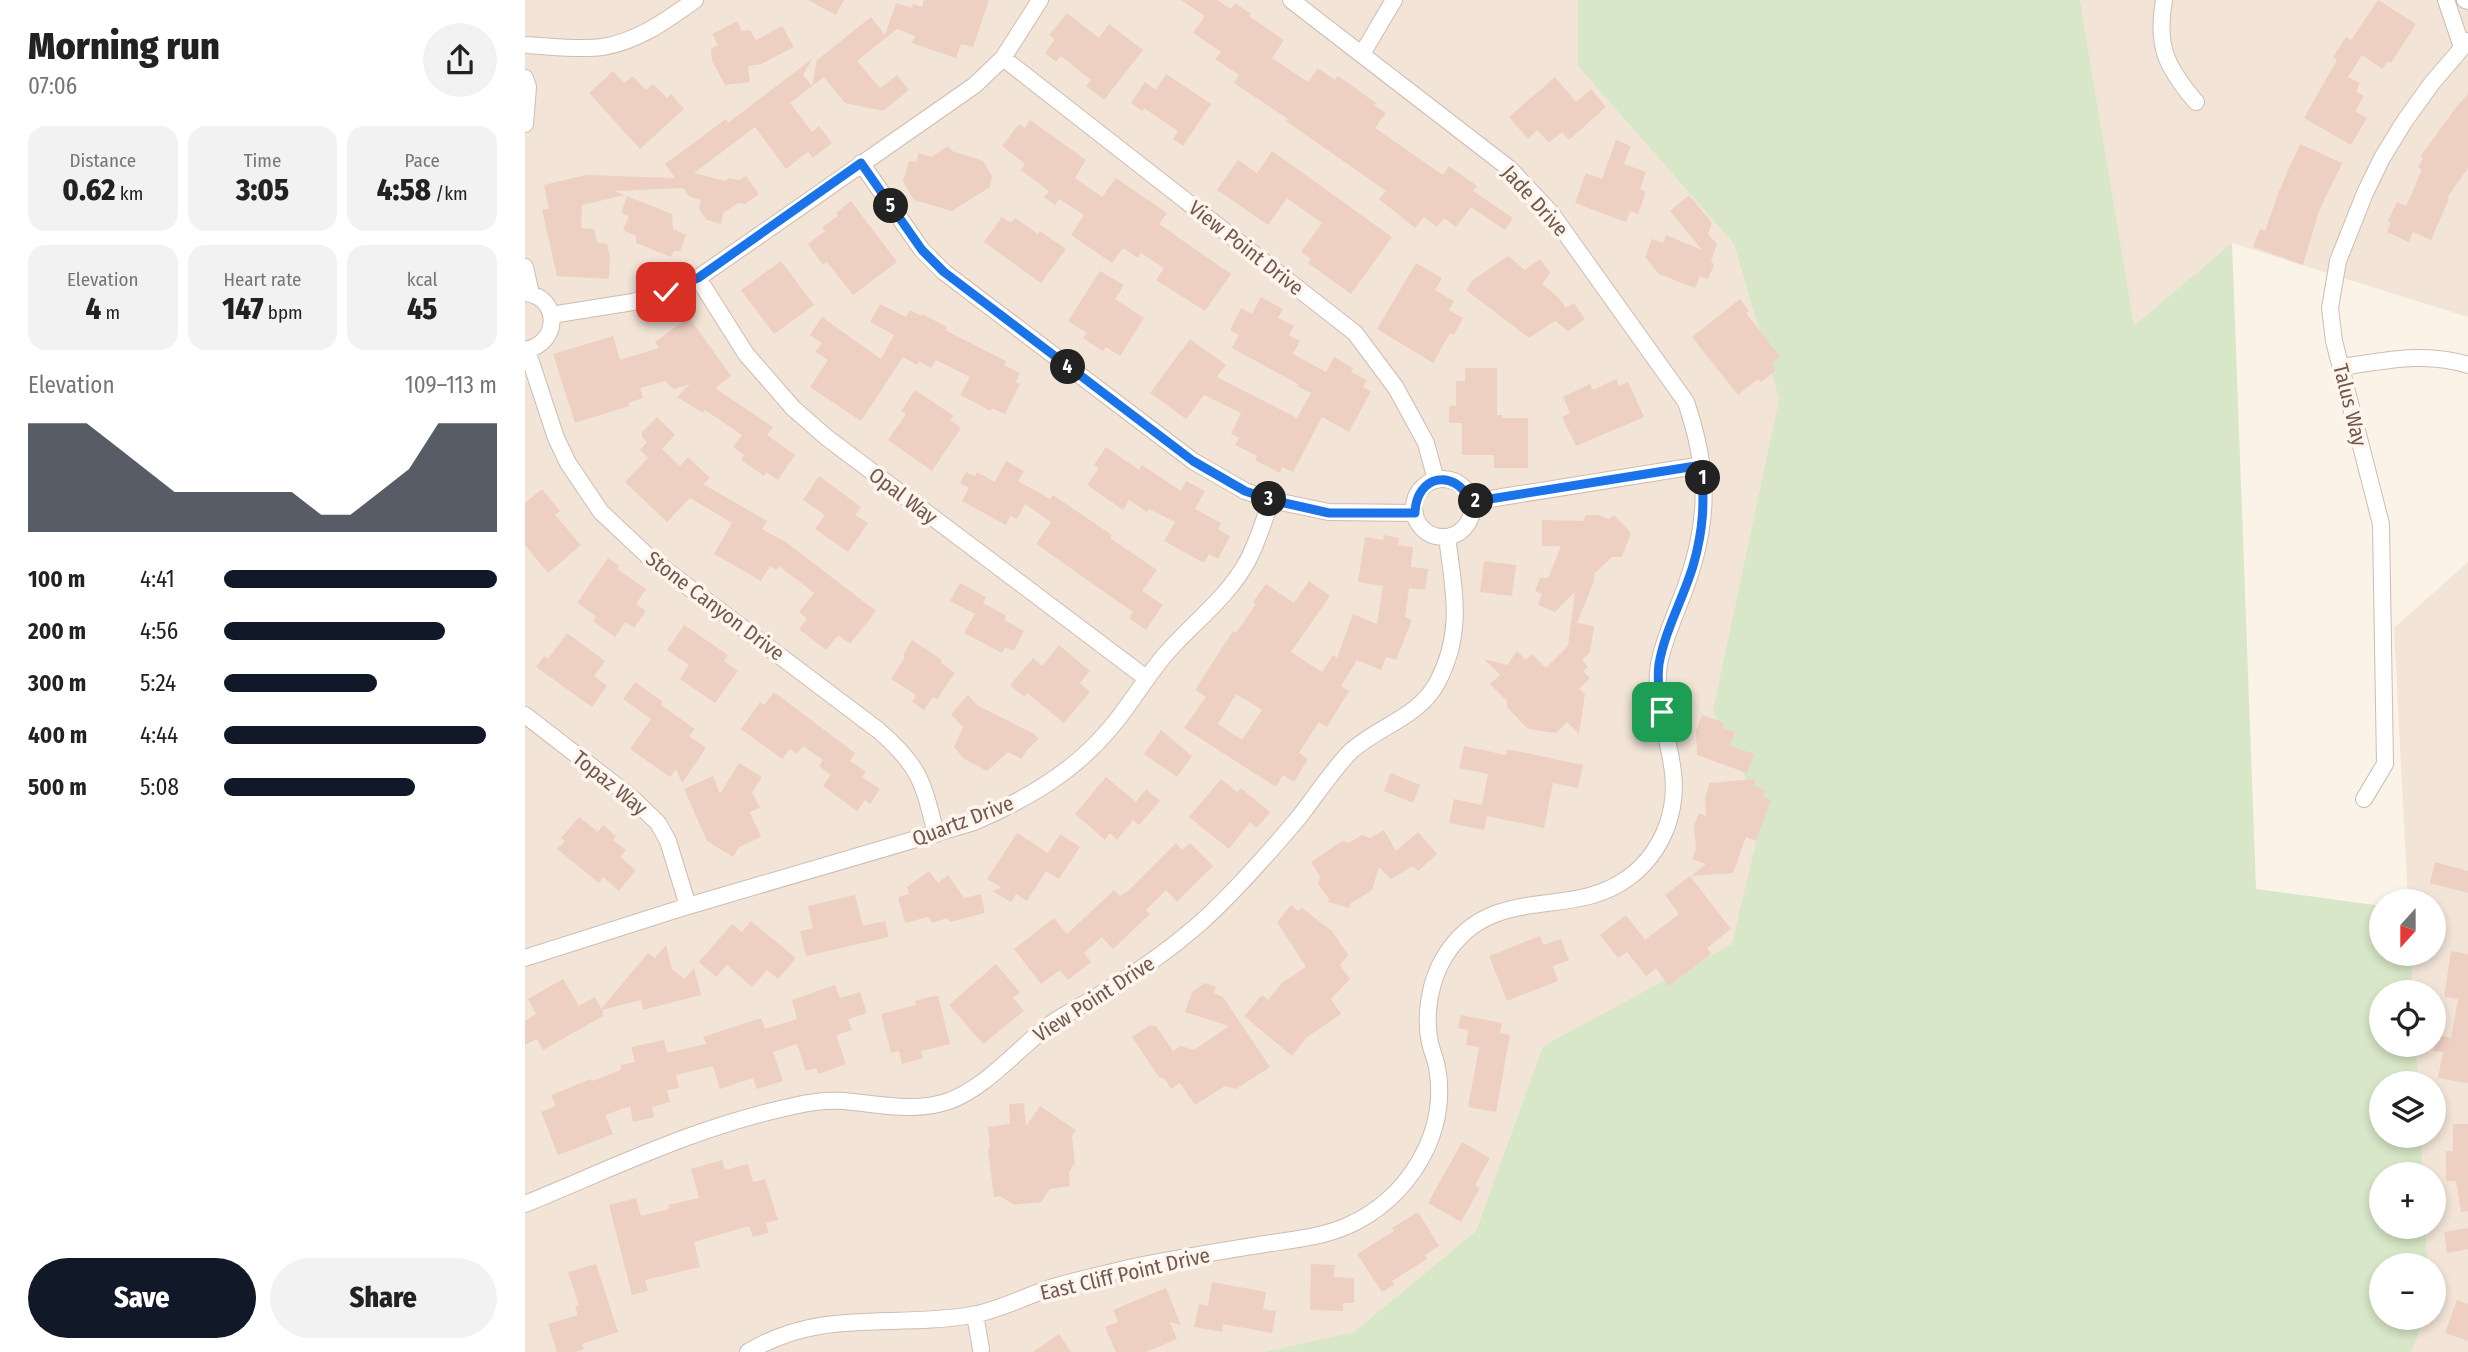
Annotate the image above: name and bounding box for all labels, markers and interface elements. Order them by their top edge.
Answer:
text: Morning run [28,23,220,69]
button: share [423,23,497,97]
text: 07:06 [28,72,77,100]
text: Distance [70,149,136,172]
text: Time [244,149,281,172]
text: Pace [404,149,440,172]
street label: Jade Drive [1496,160,1574,242]
text: 0.62 [62,172,115,208]
text: 3:05 [236,172,289,208]
text: 4:58 [377,172,431,208]
text: km [115,182,143,205]
text: /km [431,182,468,205]
pin: 5 [873,188,909,224]
text: 5 [886,194,895,217]
street label: View Point Drive [1183,195,1309,301]
pin [636,262,696,322]
text: Elevation [67,268,139,291]
text: Heart rate [223,268,302,291]
text: kcal [407,268,438,291]
icon: check [647,273,685,311]
text: 4 [85,291,101,327]
text: 147 [222,291,263,327]
text: 45 [407,291,437,327]
text: m [101,301,120,324]
text: bpm [263,301,303,324]
pin: 4 [1051,350,1085,384]
text: 4 [1063,355,1072,378]
street label: Talus Way [2327,361,2373,449]
text: Elevation [28,371,115,399]
text: 109–113 m [405,371,497,399]
pin: 1 [1685,461,1721,496]
street label: Opal Way [864,462,943,531]
text: 1 [1698,466,1707,489]
pin: 3 [1251,482,1287,516]
pin: 2 [1459,484,1493,518]
text: 3 [1264,487,1273,510]
text: 2 [1471,489,1480,512]
street label: Stone Canyon Drive [641,545,789,667]
text: 100 m [28,565,85,593]
text: 4:41 [140,565,175,593]
text: 200 m [28,617,86,645]
text: 4:56 [140,617,178,645]
text: 300 m [28,669,86,697]
text: 5:24 [140,669,176,697]
pin [1632,682,1692,742]
icon: arrive [1643,693,1681,731]
text: 400 m [28,721,87,749]
text: 4:44 [140,721,178,749]
street label: Topaz Way [567,745,653,821]
text: 500 m [28,773,87,801]
text: 5:08 [140,773,179,801]
street label: Quartz Drive [909,790,1017,852]
north arrow [2369,889,2447,966]
map controls [2369,889,2446,1330]
street label: View Point Drive [1029,950,1159,1048]
button: locate [2369,980,2446,1057]
button: layers [2369,1071,2446,1148]
button: + [2369,1162,2446,1239]
street label: East Cliff Point Drive [1037,1242,1213,1306]
button: − [2369,1253,2446,1330]
button: Save [28,1258,256,1338]
button: Share [270,1258,497,1338]

